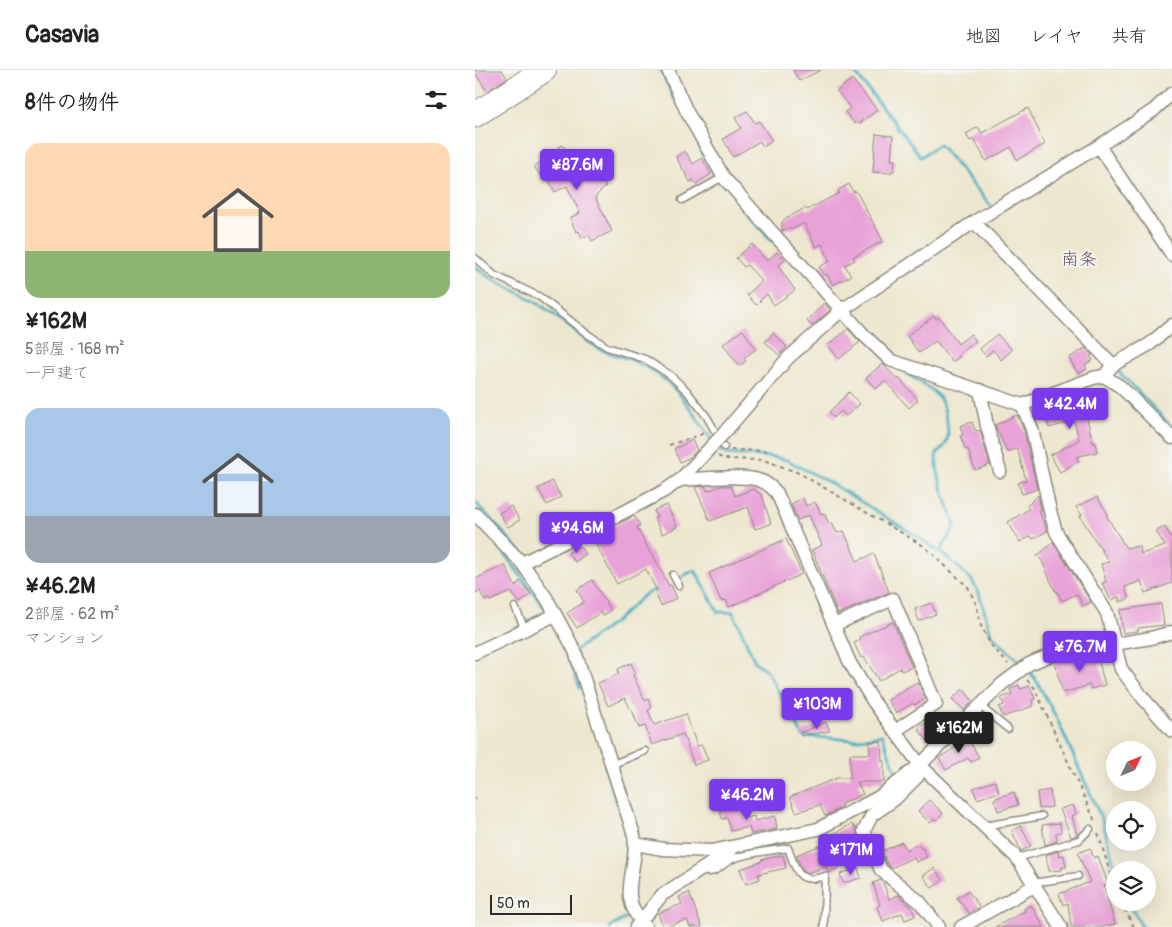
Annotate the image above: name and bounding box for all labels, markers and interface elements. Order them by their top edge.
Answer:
text: Casavia [25,20,99,49]
text: 地図 [966,25,1002,48]
text: レイヤ [1030,25,1083,48]
text: 共有 [1111,25,1147,48]
icon: filters [422,86,450,114]
text: 8件の物件 [25,89,120,116]
pin: ¥87.6M [536,148,618,191]
text: ¥87.6M [551,155,603,175]
icon: home [193,175,283,265]
district label: 南条 [1061,248,1097,271]
text: ¥162M [25,308,87,335]
text: 5部屋 · 168 m² [25,339,125,359]
text: 一戸建て [25,363,89,383]
pin: ¥42.4M [1029,388,1111,430]
text: ¥42.4M [1043,394,1097,414]
icon: home [193,440,283,530]
pin: ¥94.6M [536,512,618,554]
text: ¥94.6M [551,518,603,538]
text: ¥46.2M [25,573,95,600]
text: 2部屋 · 62 m² [25,604,119,624]
text: マンション [25,628,104,648]
pin: ¥76.7M [1039,630,1121,673]
text: ¥76.7M [1054,637,1106,657]
pin: ¥103M [782,688,852,730]
text: ¥103M [793,694,841,714]
pin: ¥162M [924,712,994,754]
text: ¥162M [935,718,983,738]
north arrow [1106,741,1156,791]
map controls [1106,741,1156,911]
pin: ¥46.2M [706,778,788,821]
text: ¥46.2M [720,785,774,805]
button: locate [1106,801,1156,851]
pin: ¥171M [816,834,886,876]
text: ¥171M [829,840,873,860]
button: layers [1106,861,1156,911]
scale bar [490,892,573,915]
text: 50 m [497,895,530,912]

